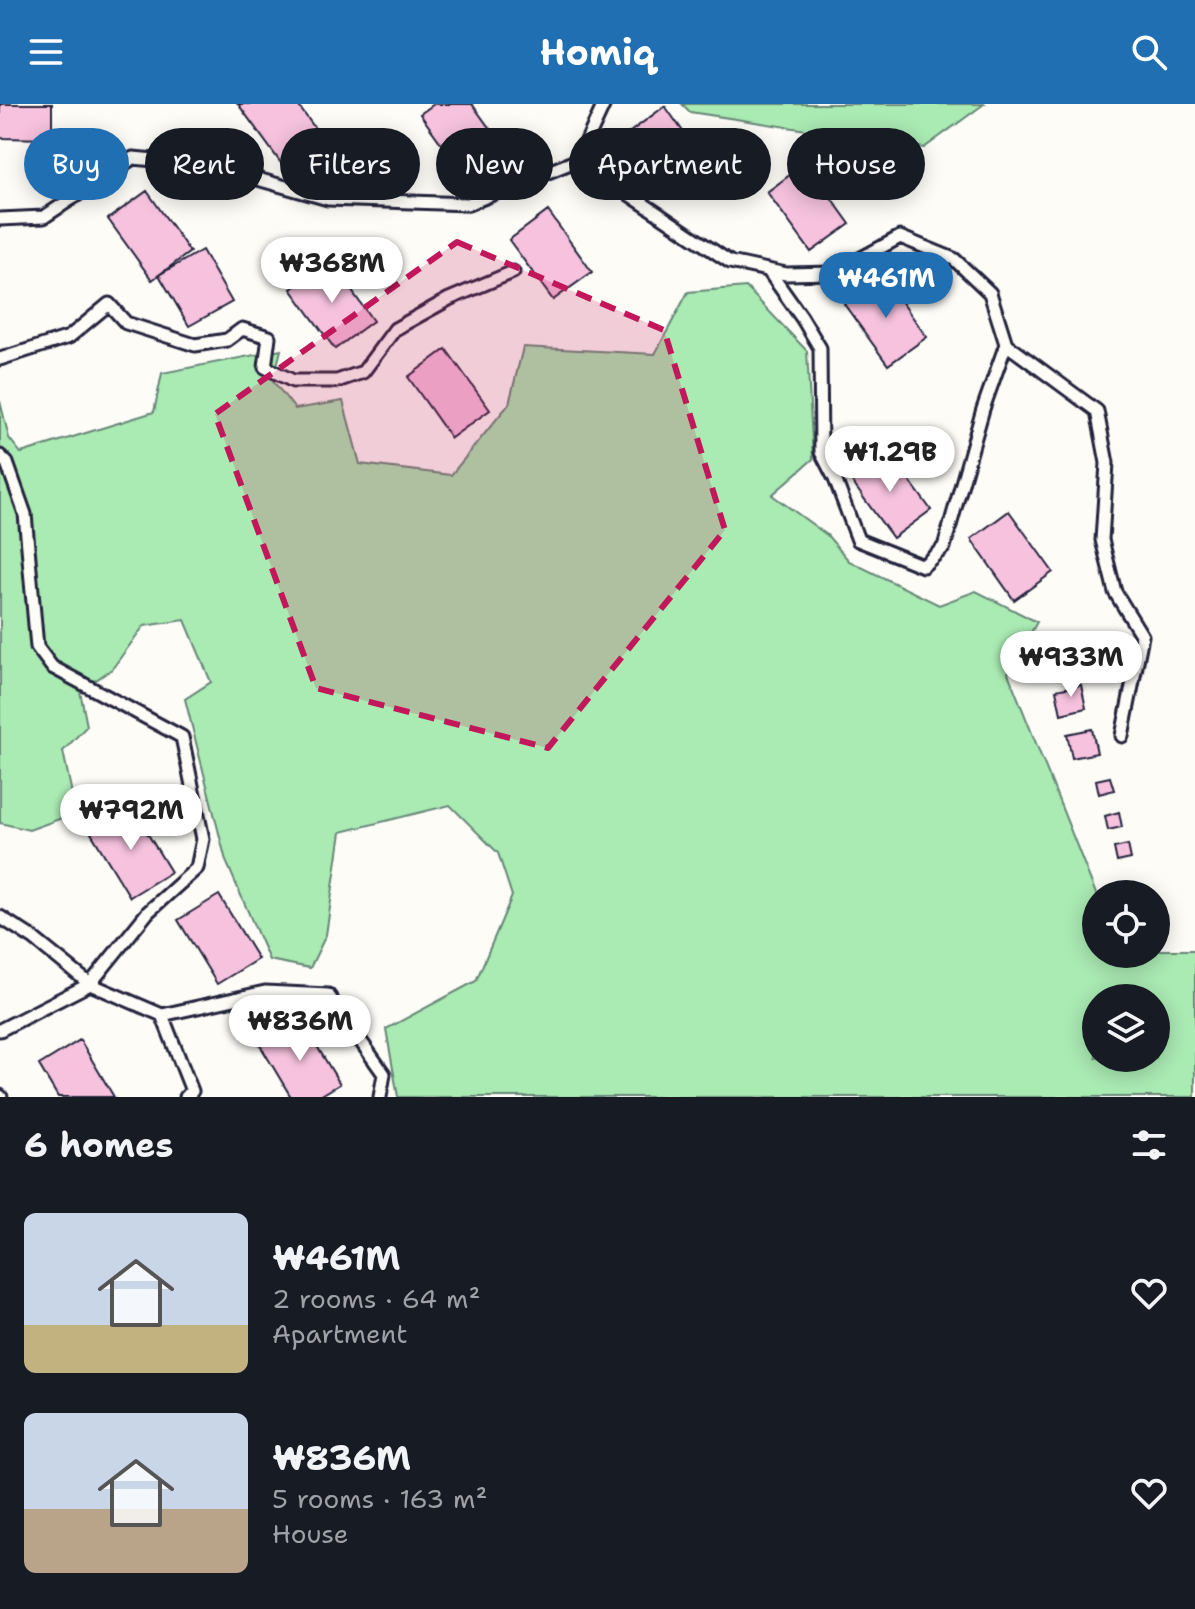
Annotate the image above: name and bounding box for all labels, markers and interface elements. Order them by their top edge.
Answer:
text: Homiq [540,28,655,77]
icon: menu [24,30,68,74]
icon: search [1127,30,1171,74]
chip: Buy [24,128,129,200]
chip: Rent [145,128,264,200]
chip: Filters [280,128,420,200]
chip: New [436,128,553,200]
chip: Apartment [569,128,771,200]
chip: House [787,128,925,200]
pin: ₩368M [276,237,388,305]
text: ₩368M [279,245,385,280]
pin: ₩461M [830,252,942,320]
text: ₩461M [837,260,935,295]
pin: ₩1.29B [825,426,955,494]
text: ₩1.29B [843,434,937,469]
pin: ₩933M [1015,631,1127,699]
text: ₩933M [1018,639,1124,674]
pin: ₩792M [75,784,187,852]
text: ₩792M [78,792,184,827]
map controls [1082,880,1170,1072]
button: locate [1082,880,1170,968]
button: layers [1082,984,1170,1072]
pin: ₩836M [244,995,356,1063]
text: ₩836M [247,1003,353,1038]
text: 6 homes [24,1122,173,1168]
icon: filters [1127,1123,1171,1167]
text: ₩461M [272,1235,400,1281]
icon: home [88,1245,184,1341]
icon: heart [1127,1271,1171,1315]
text: 2 rooms · 64 m² [272,1281,480,1316]
text: Apartment [272,1316,408,1351]
text: ₩836M [272,1435,411,1481]
icon: home [88,1445,184,1541]
icon: heart [1127,1471,1171,1515]
text: 5 rooms · 163 m² [272,1481,487,1516]
text: House [272,1516,348,1551]

